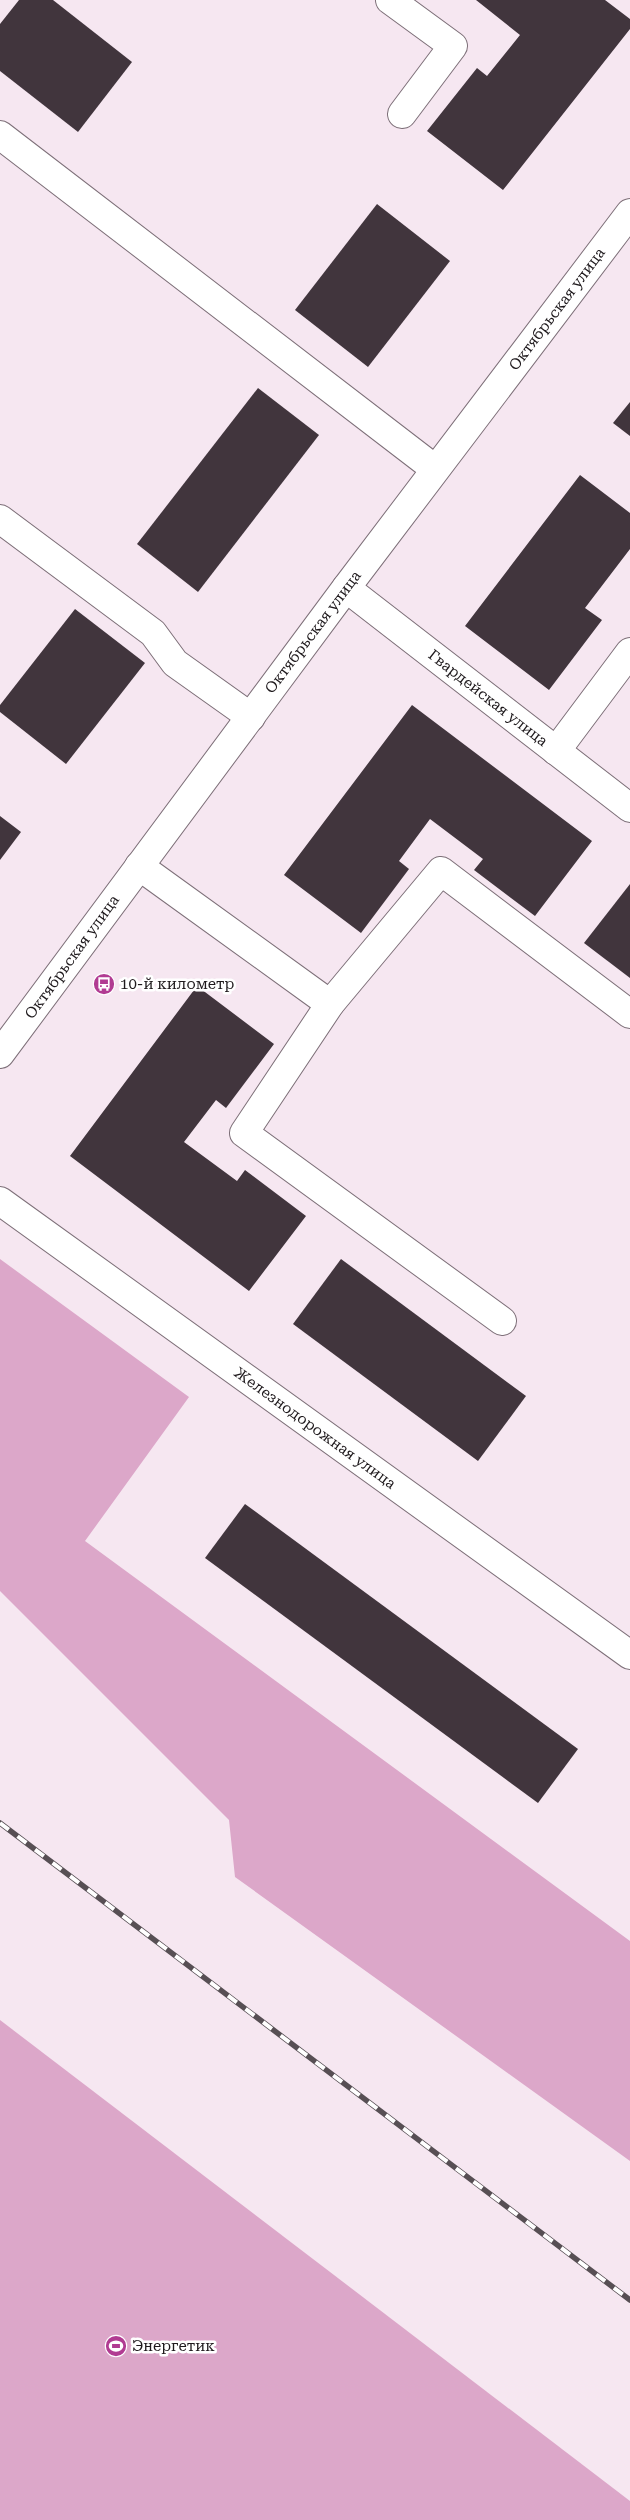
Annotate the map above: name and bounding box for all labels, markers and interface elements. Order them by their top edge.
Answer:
street label: Октябрьская улица [505,244,609,374]
street label: Октябрьская улица [261,567,365,697]
street label: Гвардейская улица [425,646,551,750]
street label: Октябрьская улица [21,892,123,1022]
bus stop icon: 10-й километр [92,972,116,996]
place label: 10-й километр [120,975,235,993]
street label: Железнодорожная улица [231,1363,399,1493]
sports icon: Энергетик [104,2334,128,2358]
place label: Энергетик [132,2337,215,2355]

